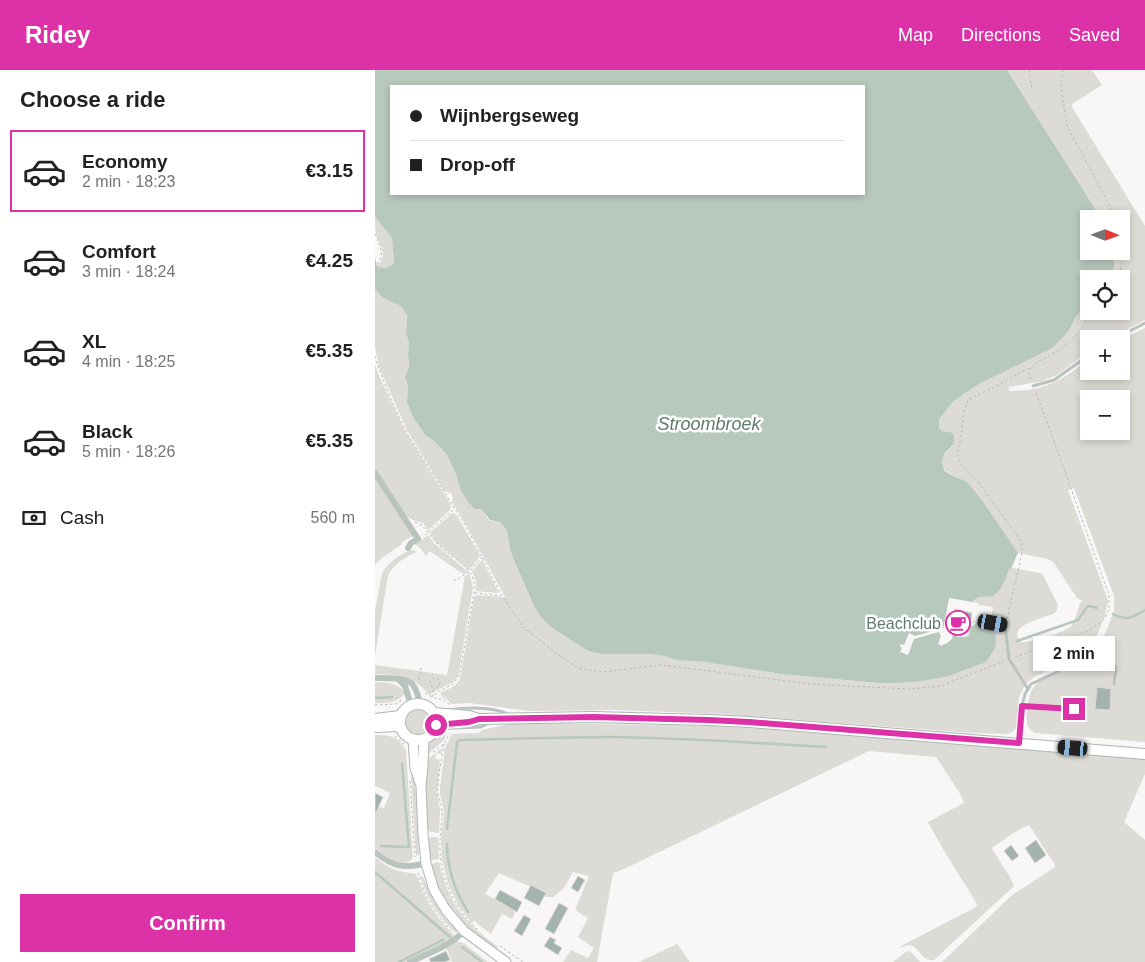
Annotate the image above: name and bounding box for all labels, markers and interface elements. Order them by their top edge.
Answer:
text: Ridey [25,21,90,48]
text: Map [898,25,933,45]
text: Directions [961,25,1041,45]
text: Saved [1069,25,1120,45]
text: Choose a ride [20,87,165,112]
text: Wijnbergseweg [440,105,579,126]
icon: car [22,149,67,194]
text: Economy [82,151,168,172]
text: Drop-off [440,154,515,175]
text: €3.15 [305,160,353,181]
text: 2 min · 18:23 [82,173,175,190]
north arrow [1080,210,1130,260]
map controls [1080,210,1130,440]
icon: car [22,239,67,284]
text: Comfort [82,241,156,262]
text: €4.25 [305,250,353,271]
text: 3 min · 18:24 [82,263,175,280]
button: locate [1080,270,1130,320]
icon: car [22,329,67,374]
button: + [1080,330,1130,380]
text: XL [82,331,106,352]
text: €5.35 [305,340,353,361]
text: 4 min · 18:25 [82,353,175,370]
button: − [1080,390,1130,440]
water label: Stroombroek [657,414,762,434]
icon: car [22,419,67,464]
text: Black [82,421,133,442]
text: €5.35 [305,430,353,451]
text: 5 min · 18:26 [82,443,175,460]
icon: cash [20,504,48,532]
text: Cash [60,507,104,528]
text: 560 m [311,509,355,526]
cafe icon: Beachclub [945,610,971,636]
car [976,613,1009,633]
place label: Beachclub [866,615,941,632]
callout: 2 min [1033,636,1115,672]
text: 2 min [1053,645,1095,662]
route end [1063,698,1085,720]
route start [425,714,447,736]
car [1057,739,1088,757]
button: Confirm [20,894,355,952]

